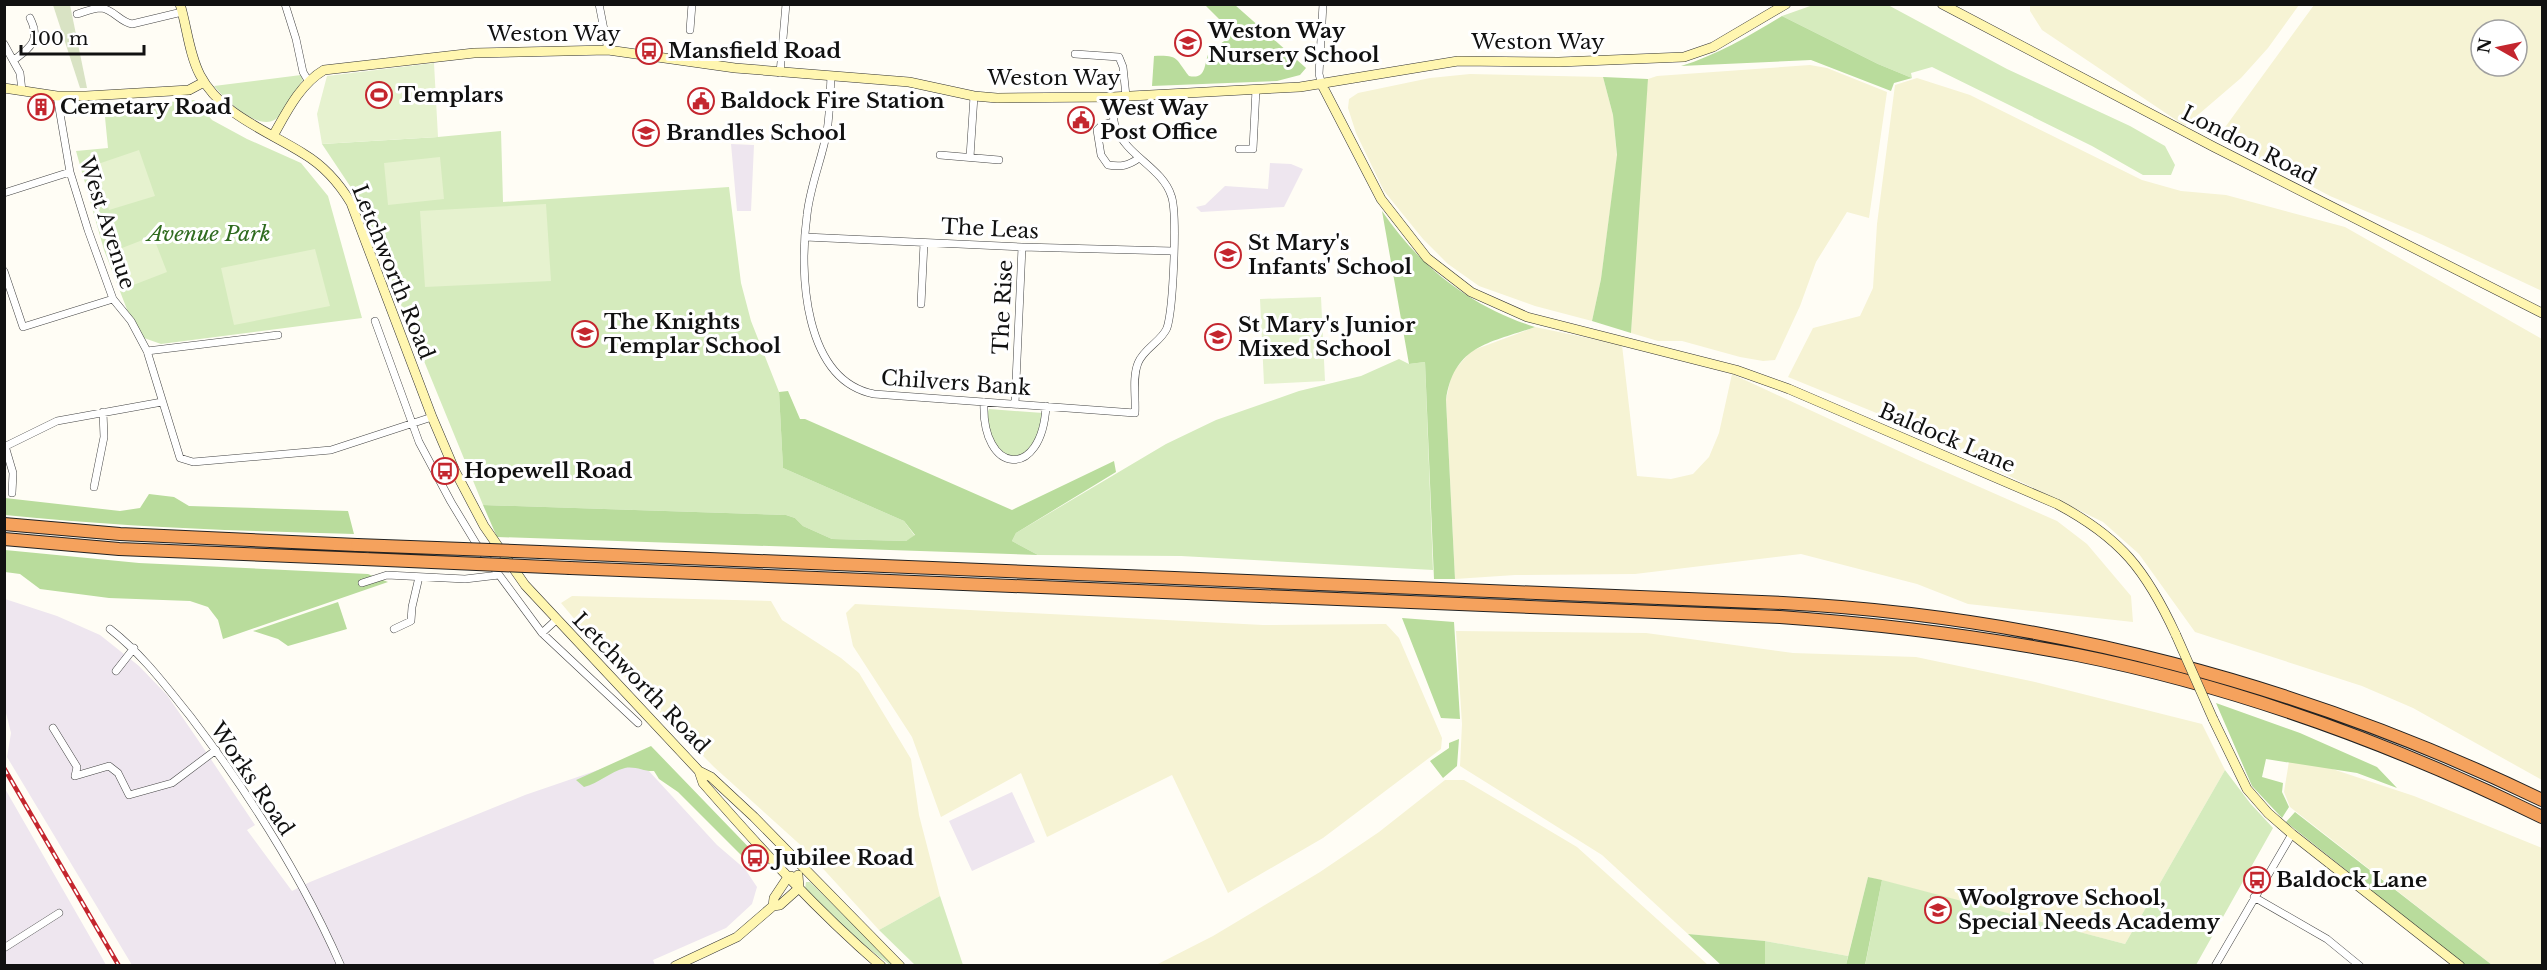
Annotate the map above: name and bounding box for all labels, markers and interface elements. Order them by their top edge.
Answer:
scale bar [21,18,144,56]
place label: Weston Way Nursery School [1207,18,1380,68]
north arrow [2469,18,2529,78]
street label: Weston Way [486,21,621,47]
text: 100 m [30,28,88,50]
school or university icon: Weston Way Nursery School [1173,28,1203,58]
street label: Weston Way [1470,29,1605,55]
bus stop icon: Mansfield Road [634,36,664,66]
text: N [2473,37,2495,55]
place label: Mansfield Road [668,38,841,64]
street label: Weston Way [986,65,1121,91]
sports icon: Templars [364,80,394,110]
place label: Templars [398,82,504,108]
public building icon: Baldock Fire Station [686,86,716,116]
place label: Baldock Fire Station [720,88,945,114]
building icon: Cemetary Road [26,92,56,122]
place label: Cemetary Road [60,94,232,120]
place label: West Way Post Office [1099,95,1218,145]
street label: London Road [2177,100,2321,190]
public building icon: West Way Post Office [1066,105,1096,135]
school or university icon: Brandles School [631,118,661,148]
place label: Brandles School [666,120,847,146]
street label: West Avenue [73,153,141,293]
street label: Letchworth Road [346,181,440,363]
street label: The Leas [940,213,1040,245]
park label: Avenue Park [144,221,271,247]
place label: St Mary's Infants' School [1248,230,1413,280]
school or university icon: St Mary's Infants' School [1213,240,1243,270]
street label: The Rise [988,259,1018,355]
place label: The Knights Templar School [604,309,781,359]
place label: St Mary's Junior Mixed School [1238,312,1416,362]
school or university icon: The Knights Templar School [570,319,600,349]
school or university icon: St Mary's Junior Mixed School [1203,322,1233,352]
street label: Chilvers Bank [880,365,1032,401]
street label: Baldock Lane [1875,398,2019,478]
bus stop icon: Hopewell Road [430,456,460,486]
place label: Hopewell Road [464,458,633,484]
street label: Letchworth Road [567,607,715,759]
street label: Works Road [204,717,299,841]
bus stop icon: Jubilee Road [740,843,770,873]
place label: Jubilee Road [770,845,914,871]
bus stop icon: Baldock Lane [2242,865,2272,895]
place label: Baldock Lane [2276,867,2427,893]
place label: Woolgrove School, Special Needs Academy [1957,885,2220,935]
school or university icon: Woolgrove School, Special Needs Academy [1923,895,1953,925]

